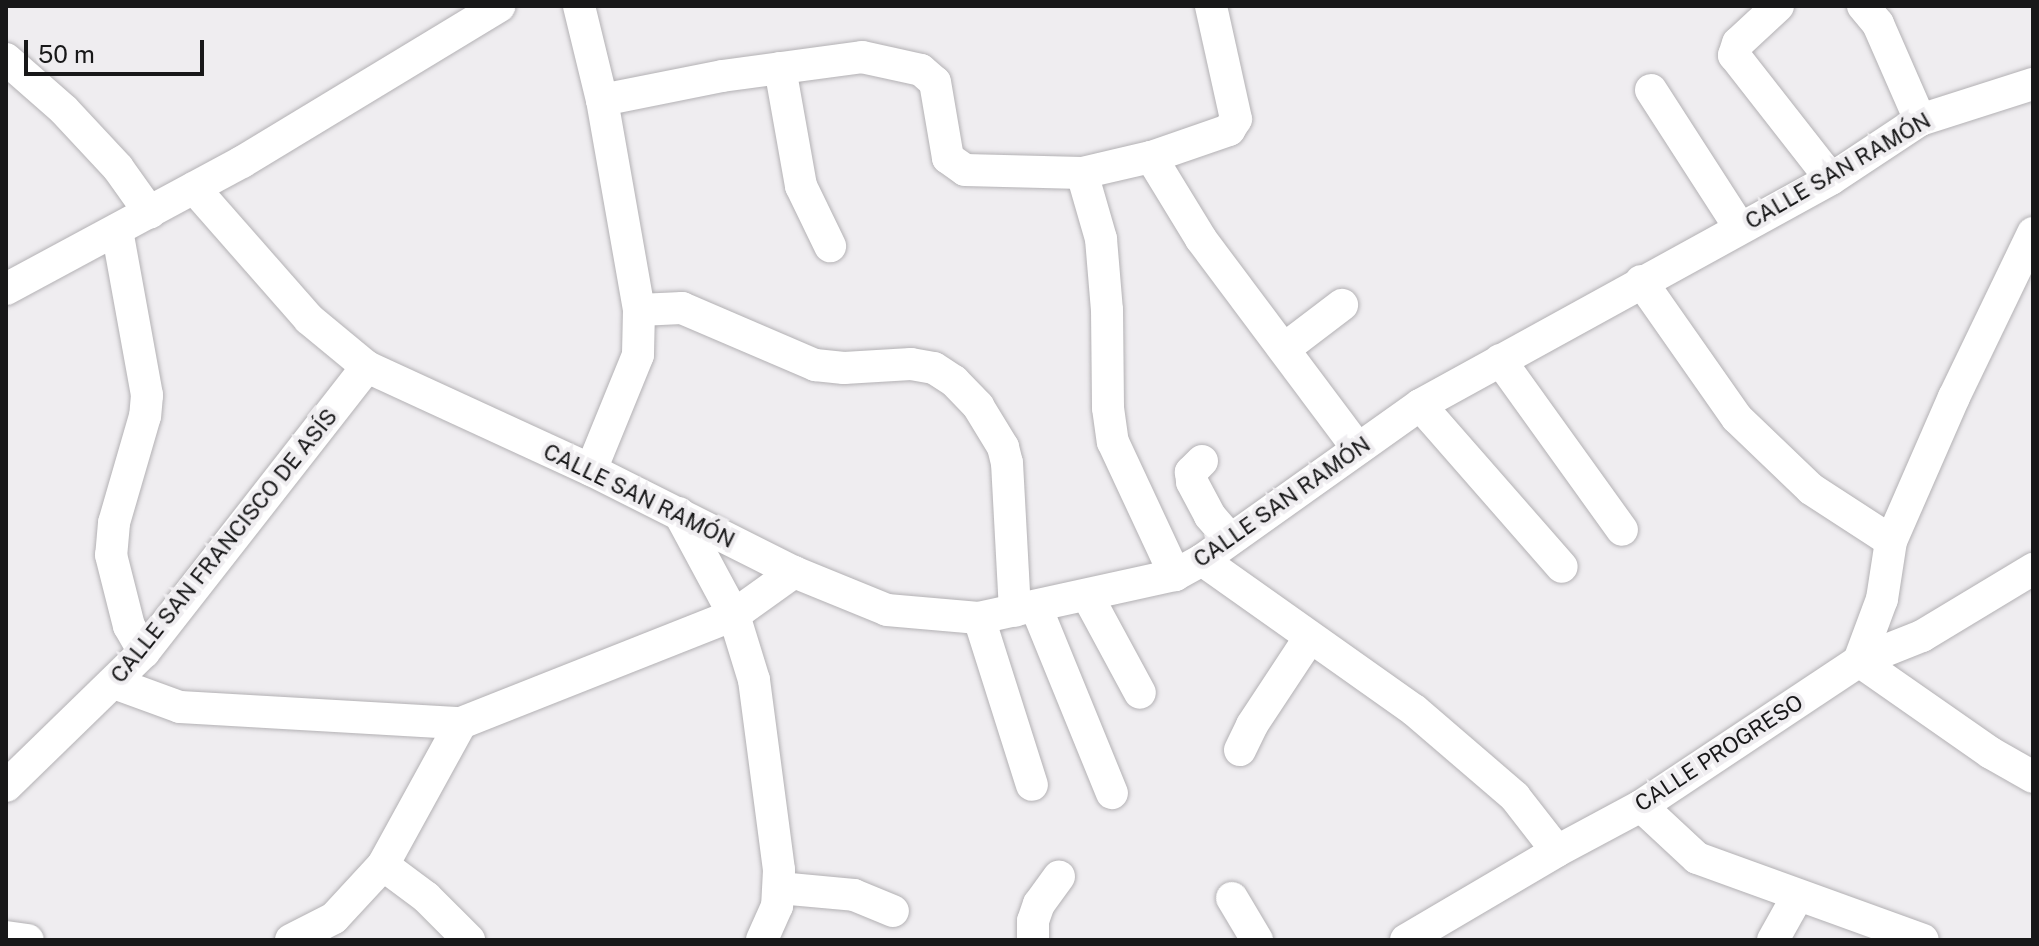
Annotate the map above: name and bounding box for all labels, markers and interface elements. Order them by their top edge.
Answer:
scale bar [28,24,208,74]
text: 50 m [38,40,95,68]
street label: CALLE SAN RAMÓN [1741,107,1935,235]
street label: CALLE SAN FRANCISCO DE ASÍS [105,404,343,688]
street label: CALLE SAN RAMÓN [1189,431,1375,573]
street label: CALLE SAN RAMÓN [539,438,739,554]
street label: CALLE PROGRESO [1630,689,1808,817]

